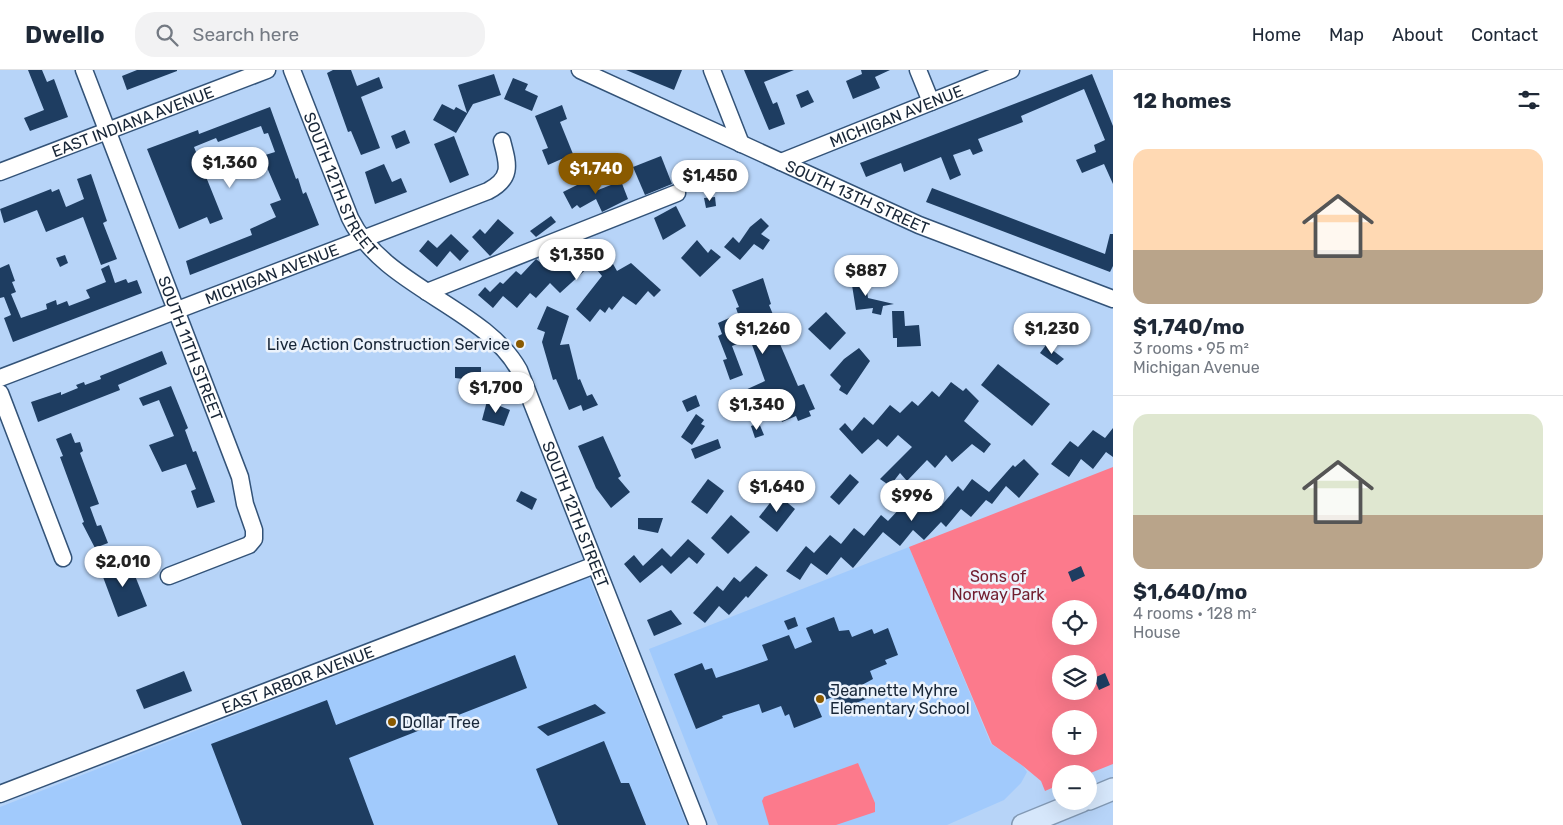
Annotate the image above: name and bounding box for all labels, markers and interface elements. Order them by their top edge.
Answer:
search box [135,12,485,57]
text: Dwello [25,21,105,49]
icon: search [153,21,181,49]
text: Search here [193,23,299,46]
text: Home [1252,24,1301,46]
text: Map [1329,24,1364,46]
text: About [1392,24,1443,46]
text: Contact [1471,24,1538,46]
street label: MICHIGAN AVENUE [827,81,966,152]
street label: EAST INDIANA AVENUE [49,82,216,161]
icon: filters [1515,86,1543,114]
text: 12 homes [1133,88,1231,113]
street label: SOUTH 12TH STREET [300,110,382,259]
pin: $1,360 [189,146,271,189]
pin: $1,740 [555,152,637,195]
text: $1,360 [203,153,257,172]
street label: SOUTH 13TH STREET [782,156,932,238]
text: $1,740 [569,159,623,178]
pin: $1,450 [669,160,751,202]
text: $1,450 [682,166,738,185]
icon: home [1293,181,1383,271]
pin: $1,350 [536,238,618,281]
street label: MICHIGAN AVENUE [202,240,342,309]
text: $1,350 [550,245,604,264]
pin: $887 [836,254,896,297]
text: $887 [845,261,887,280]
street label: SOUTH 11TH STREET [154,273,226,423]
pin: $1,260 [722,312,804,355]
pin: $1,230 [1011,312,1093,355]
text: $1,740/mo [1133,314,1245,339]
text: $1,260 [736,319,790,338]
text: $1,230 [1025,319,1079,338]
place label: Live Action Construction Service [267,335,510,354]
marker: Live Action Construction Service [514,338,526,350]
text: 3 rooms · 95 m² [1133,339,1249,358]
text: Michigan Avenue [1133,358,1260,377]
pin: $1,700 [455,372,537,414]
text: $1,700 [469,378,523,397]
pin: $1,340 [716,388,798,431]
text: $1,340 [729,395,785,414]
street label: SOUTH 12TH STREET [538,438,613,590]
icon: home [1293,447,1383,537]
pin: $1,640 [736,470,818,513]
text: $1,640 [749,477,805,496]
pin: $996 [882,480,942,522]
text: $996 [891,486,933,505]
pin: $2,010 [82,546,164,588]
text: $2,010 [95,552,151,571]
park label: Sons of Norway Park [951,567,1045,604]
text: $1,640/mo [1133,579,1247,604]
map controls [1052,600,1097,810]
button: locate [1052,600,1097,645]
text: 4 rooms · 128 m² [1133,604,1257,623]
text: House [1133,623,1180,642]
street label: EAST ARBOR AVENUE [219,642,377,718]
button: layers [1052,655,1097,700]
place label: Jeannette Myhre Elementary School [830,681,970,718]
marker: Jeannette Myhre Elementary School [814,693,826,705]
button: + [1052,710,1097,755]
place label: Dollar Tree [402,713,480,732]
marker: Dollar Tree [386,716,398,728]
button: − [1052,765,1097,810]

